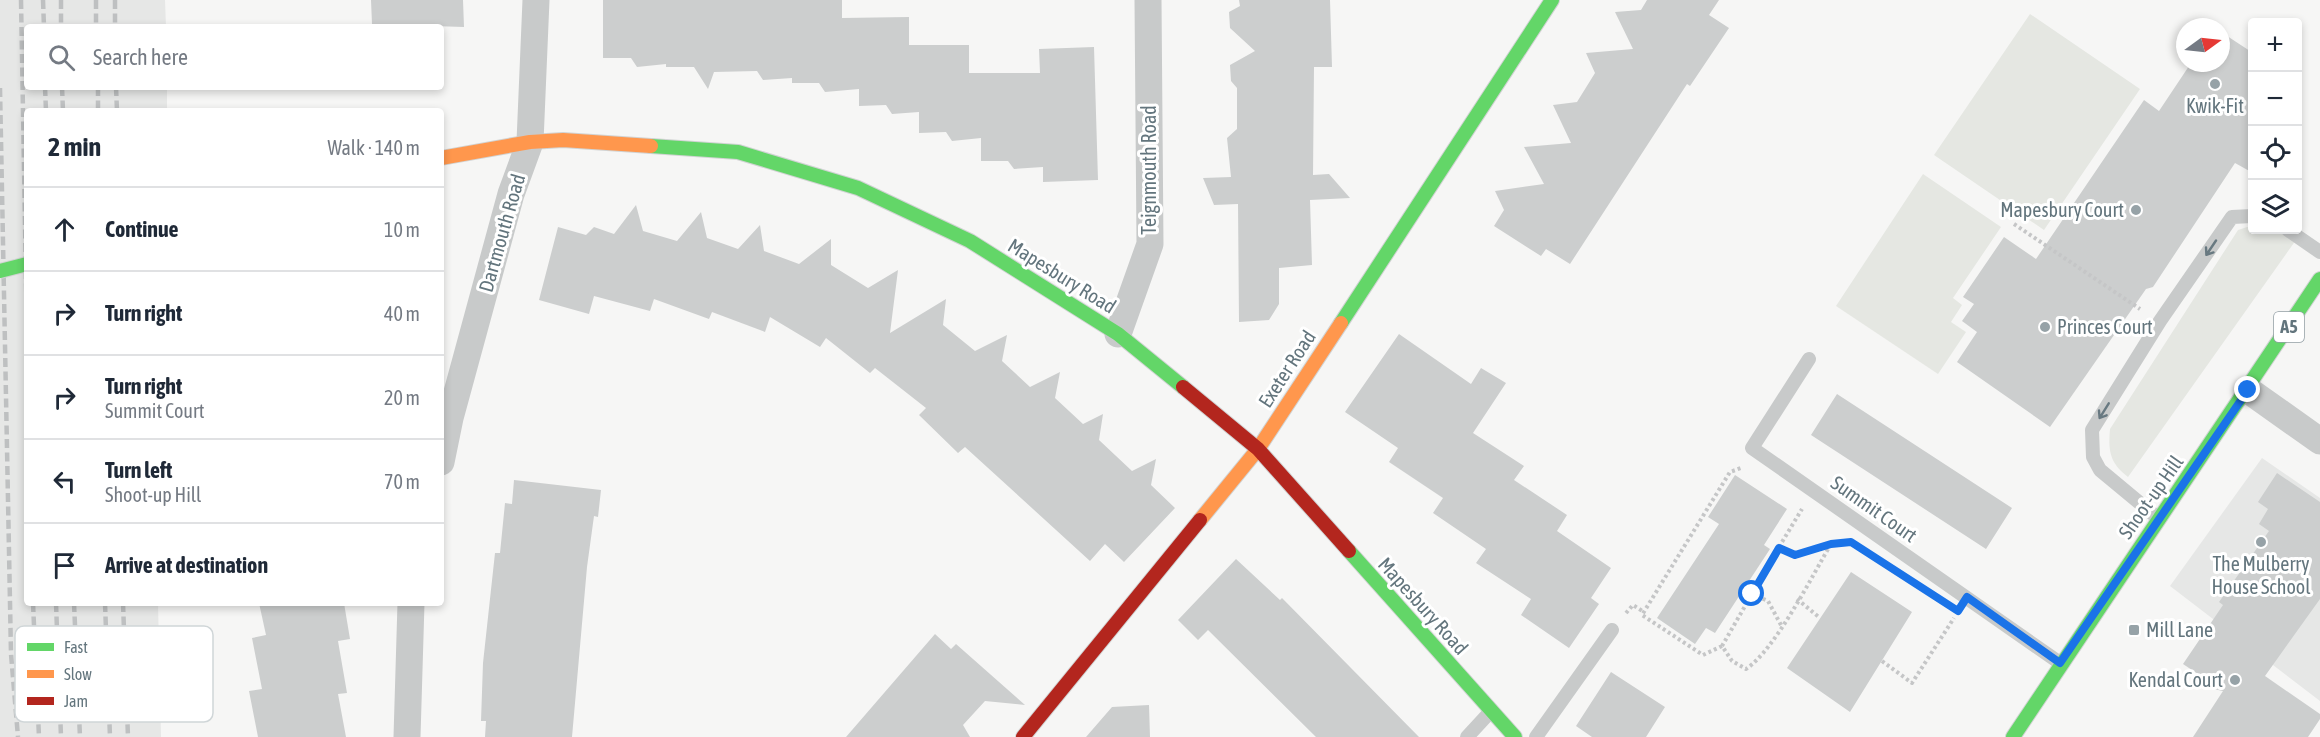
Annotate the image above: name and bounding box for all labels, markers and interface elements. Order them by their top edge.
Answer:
north arrow [2176,18,2230,72]
map controls [2248,18,2302,234]
button: + [2248,18,2302,72]
search box [24,24,444,90]
icon: search [45,41,78,74]
text: Search here [93,44,188,70]
button: − [2248,72,2302,126]
marker: Kwik-Fit [2208,77,2222,91]
place label: Kwik-Fit [2186,94,2244,117]
street label: Teignmouth Road [1137,105,1160,235]
button: locate [2248,126,2302,180]
text: 2 min [48,132,101,162]
text: Walk · 140 m [328,136,420,159]
street label: Dartmouth Road [474,171,529,295]
button: layers [2248,180,2302,234]
place label: Mapesbury Court [2000,198,2124,221]
marker: Mapesbury Court [2129,203,2143,217]
icon: ahead [48,213,81,246]
text: Continue [105,216,179,242]
text: 10 m [384,218,420,241]
street label: Mapesbury Road [1004,233,1120,318]
one-way arrow [2205,239,2217,256]
icon: right [48,297,81,330]
text: Turn right [105,300,182,326]
text: 40 m [384,302,420,325]
road number: A5 [2274,312,2304,342]
place label: Princes Court [2057,315,2153,338]
marker: Princes Court [2038,320,2052,334]
street label: Exeter Road [1253,326,1320,411]
text: Turn right [105,373,182,399]
route end [2234,376,2260,402]
icon: right [48,381,81,414]
text: 20 m [384,386,420,409]
text: Summit Court [105,399,204,422]
one-way arrow [2098,402,2110,419]
street label: Shoot-up Hill [2114,450,2188,543]
text: Turn left [105,457,172,483]
icon: left [48,465,81,498]
text: 70 m [384,470,420,493]
street label: Summit Court [1827,471,1922,547]
text: Shoot-up Hill [105,483,201,506]
marker: The Mulberry House School [2254,535,2268,549]
icon: arrive [48,549,81,582]
text: Arrive at destination [105,552,268,578]
street label: Mapesbury Road [1374,552,1473,659]
place label: The Mulberry House School [2211,552,2311,598]
route start [1738,580,1764,606]
place label: Mill Lane [2146,618,2213,641]
marker: Mill Lane [2127,623,2141,637]
legend [15,626,213,722]
text: Fast [64,638,88,656]
text: Slow [64,665,92,683]
place label: Kendal Court [2128,668,2223,691]
marker: Kendal Court [2228,673,2242,687]
text: Jam [64,692,88,710]

